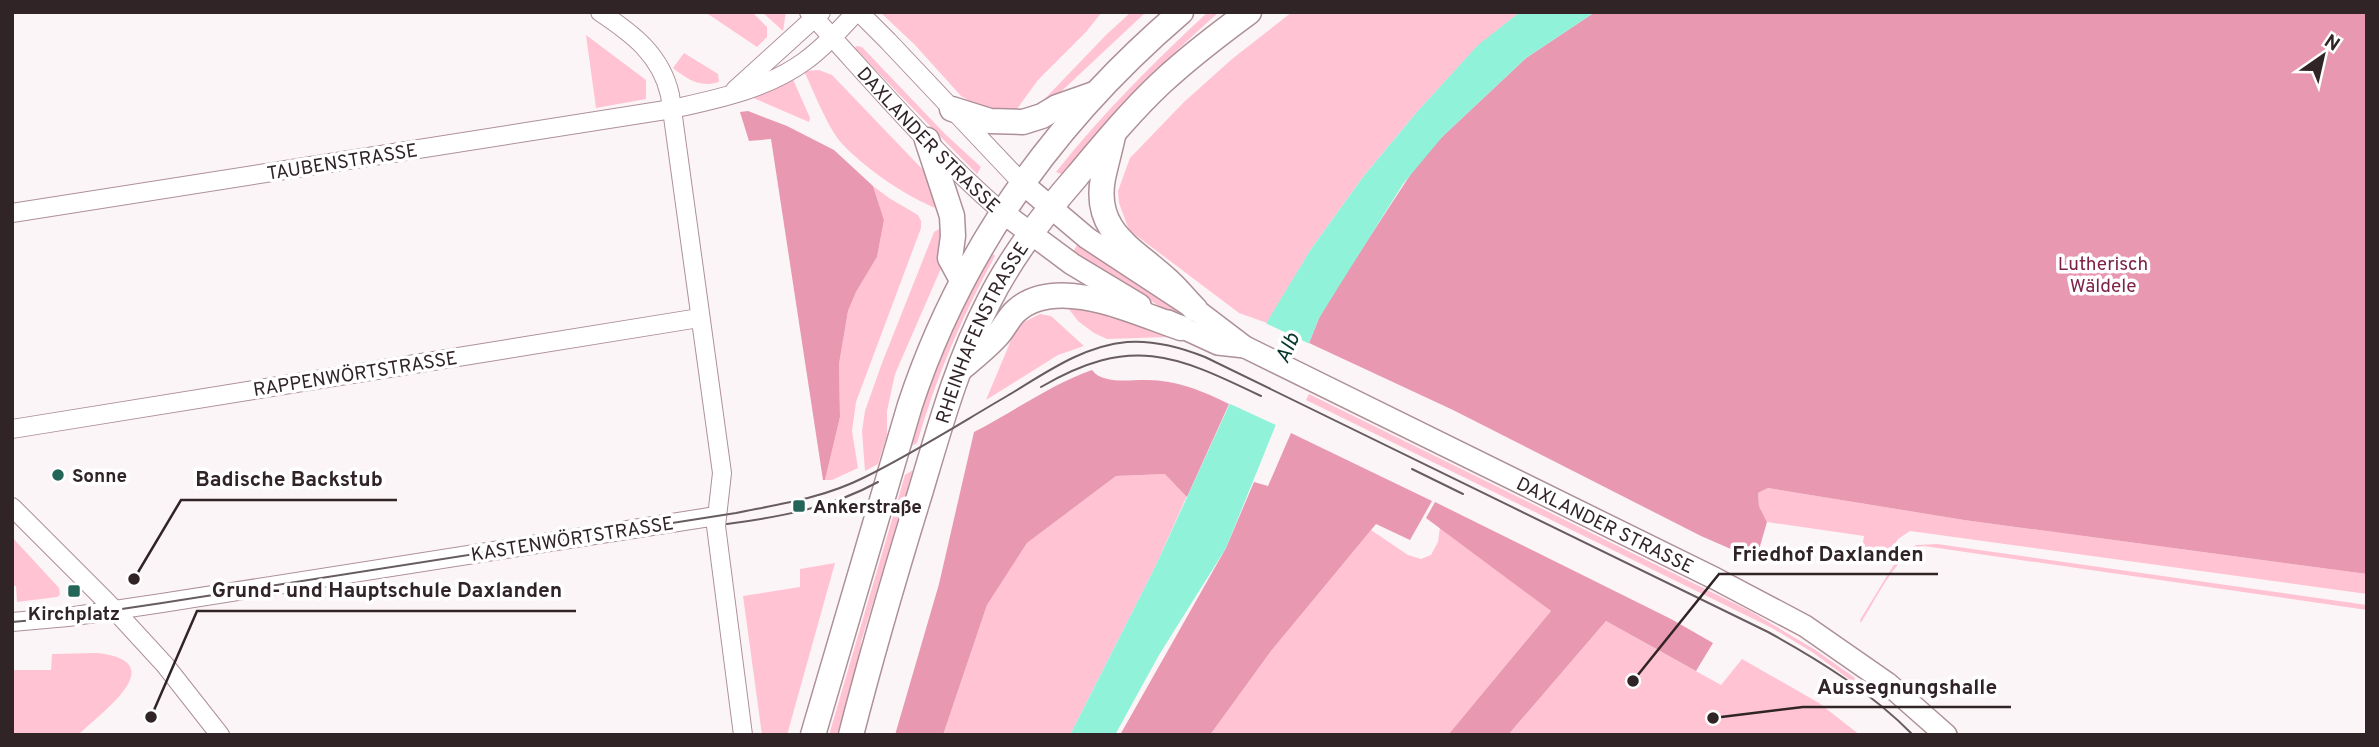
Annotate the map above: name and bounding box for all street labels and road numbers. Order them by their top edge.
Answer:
street label: DAXLANDER STRASSE [851,63,1004,219]
street label: TAUBENSTRASSE [265,139,419,187]
street label: RHEINHAFENSTRASSE [932,238,1035,427]
street label: RAPPENWÖRTSTRASSE [251,346,459,403]
street label: DAXLANDER STRASSE [1512,473,1697,580]
street label: KASTENWÖRTSTRASSE [469,511,675,568]

